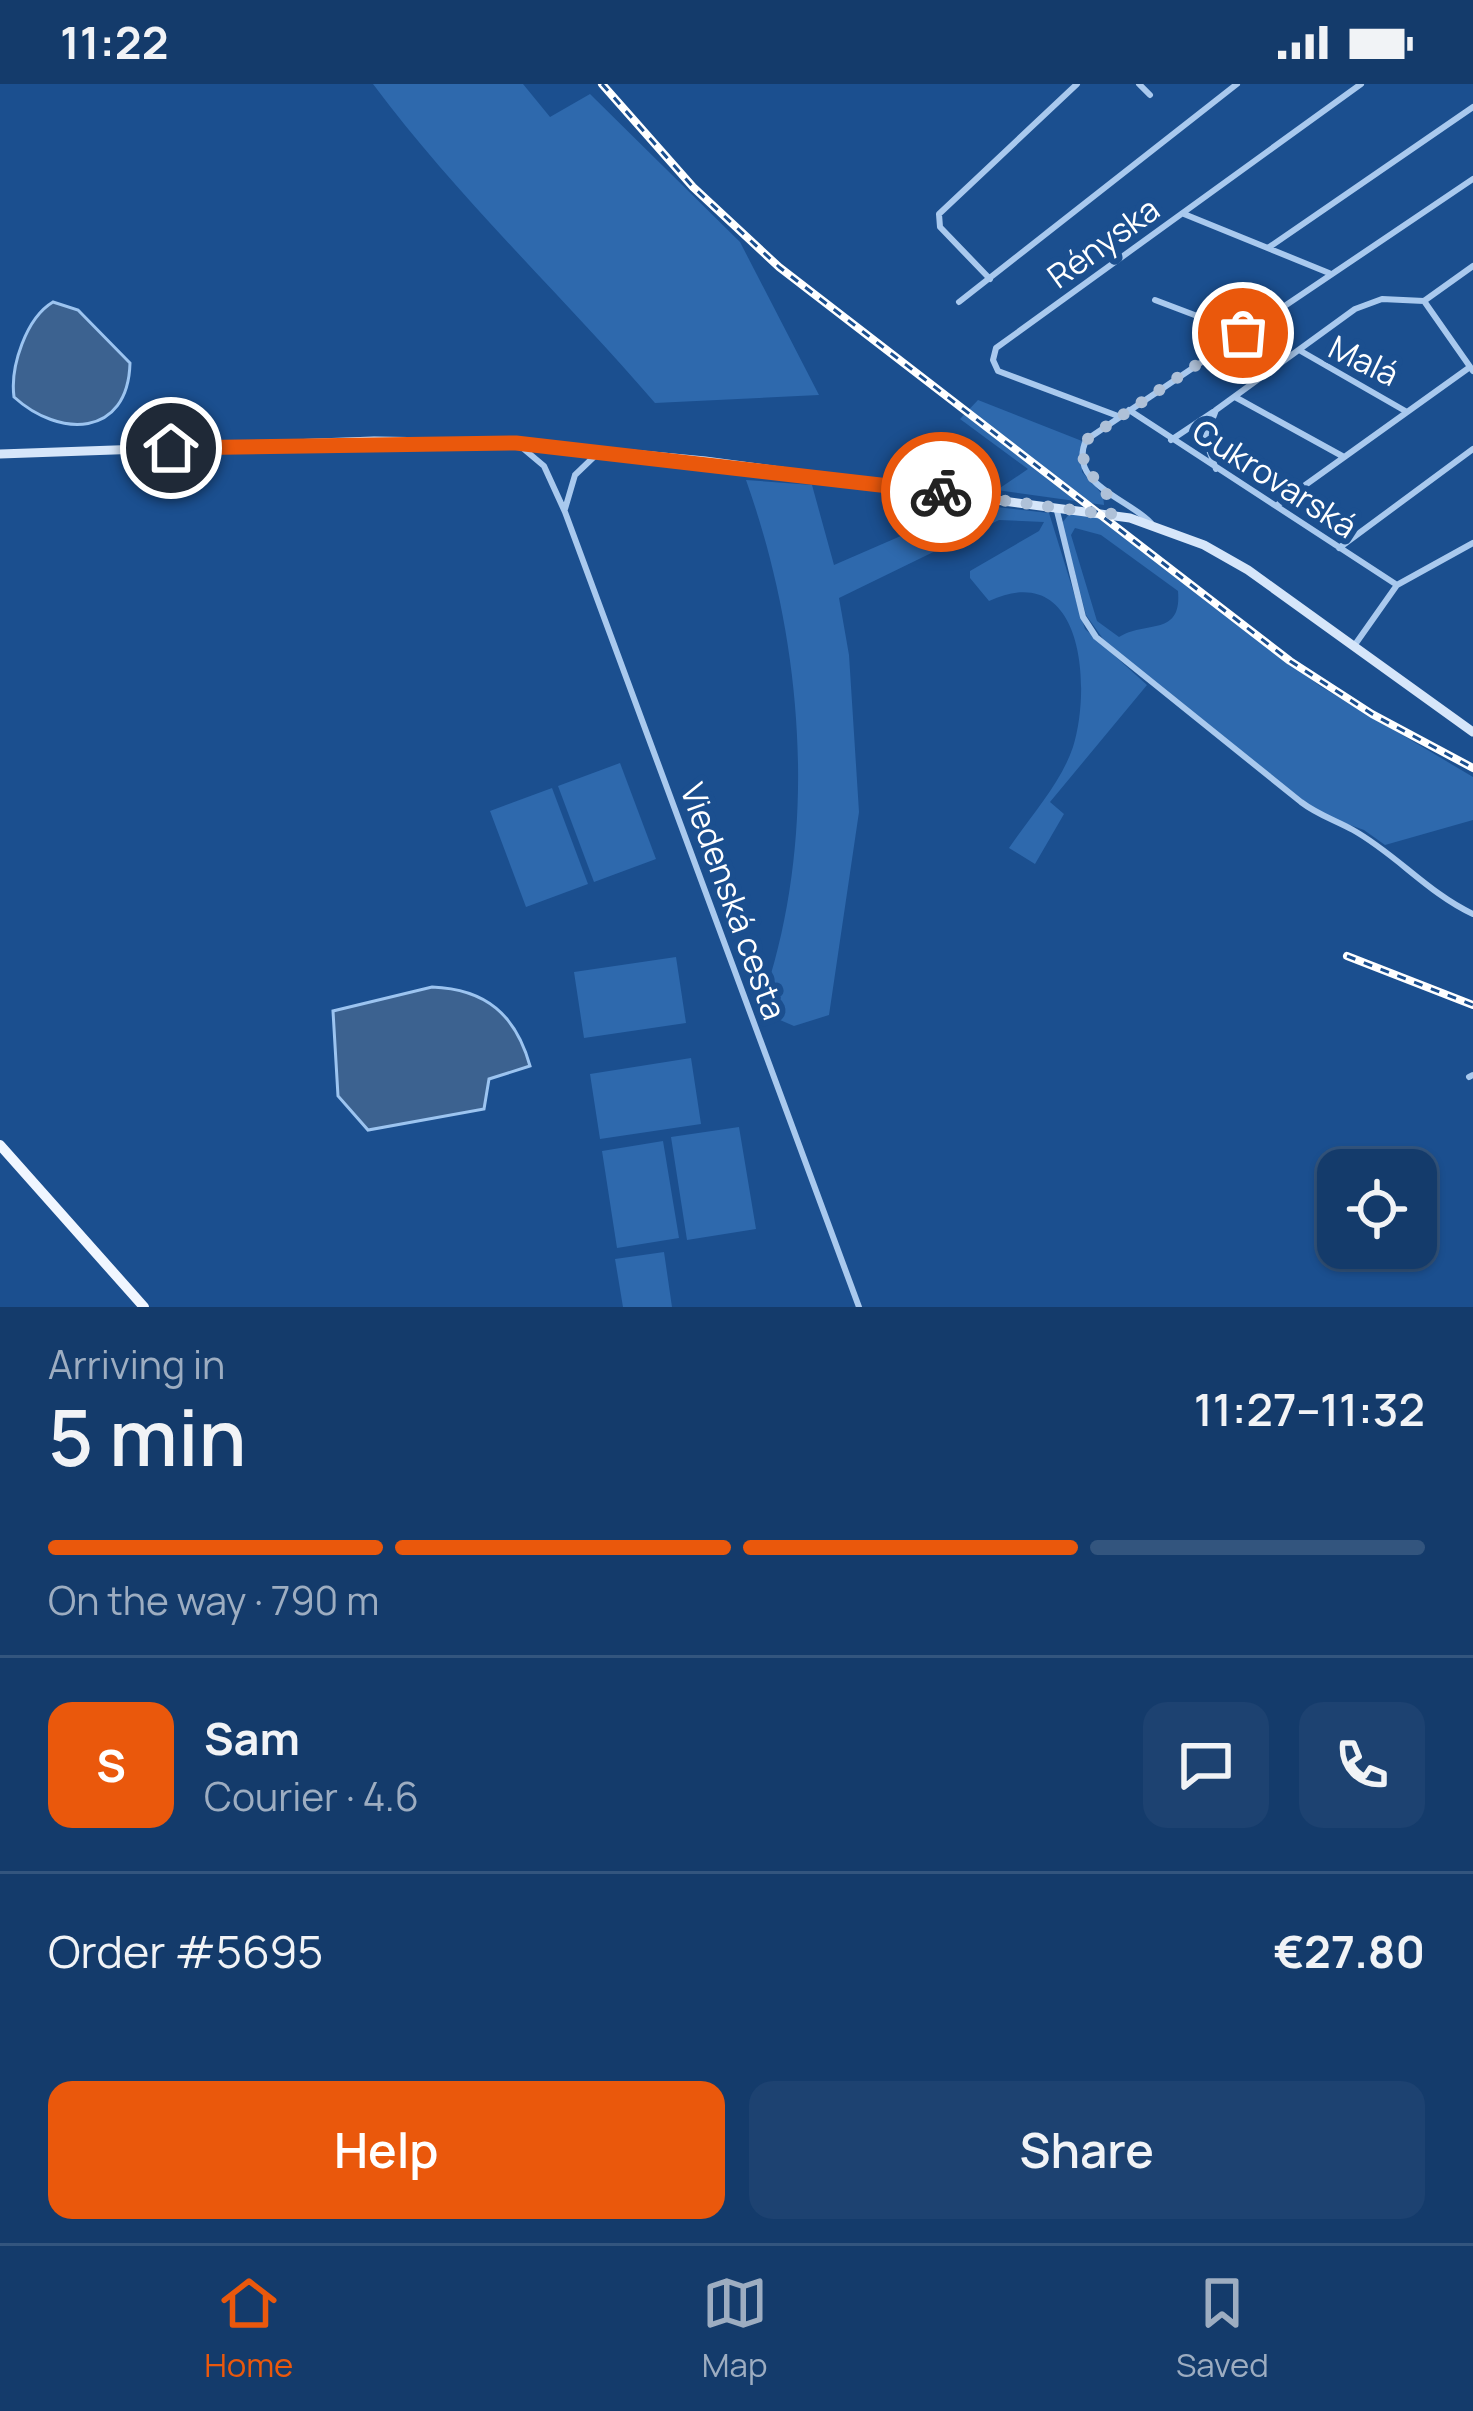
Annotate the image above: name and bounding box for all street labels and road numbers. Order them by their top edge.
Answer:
street label: Rényska [1038,186,1168,298]
street label: Malá [1322,324,1406,396]
street label: Cukrovarská [1184,408,1366,548]
street label: Viedenská cesta [670,776,798,1026]

